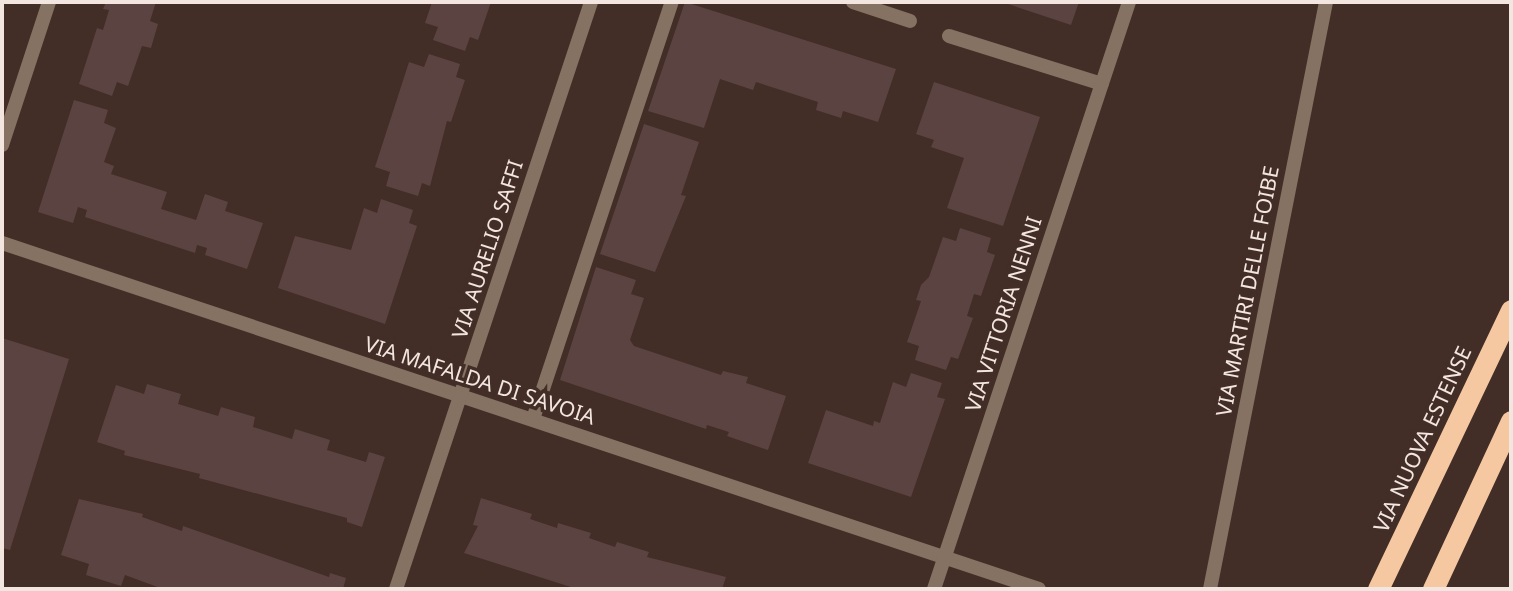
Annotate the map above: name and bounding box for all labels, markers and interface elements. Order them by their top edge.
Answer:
street label: VIA AURELIO SAFFI [446,157,528,341]
street label: VIA MARTIRI DELLE FOIBE [1210,164,1284,418]
street label: VIA VITTORIA NENNI [960,213,1046,415]
street label: VIA MAFALDA DI SAVOIA [361,331,599,429]
street label: VIA NUOVA ESTENSE [1368,342,1476,536]

